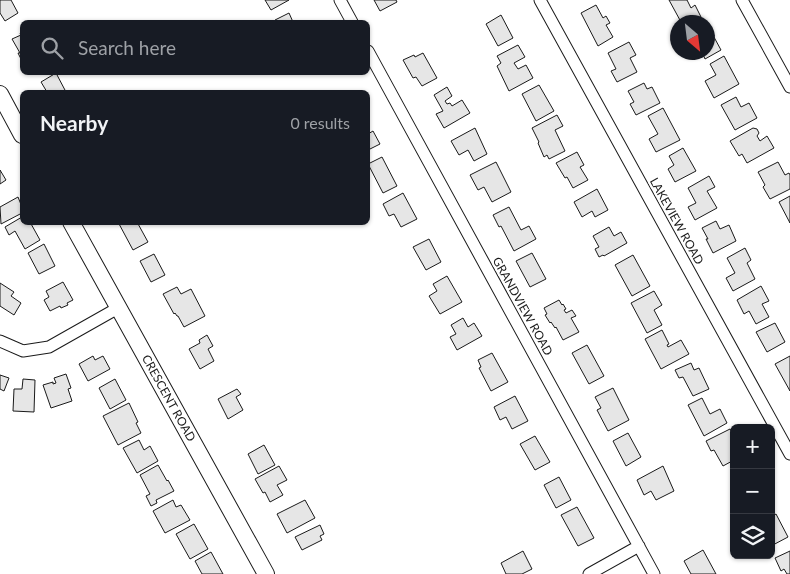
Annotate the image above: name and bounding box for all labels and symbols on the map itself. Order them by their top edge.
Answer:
north arrow [670,15,715,60]
street label: LAKEVIEW ROAD [647,175,707,267]
street label: GRANDVIEW ROAD [490,254,556,358]
street label: CRESCENT ROAD [139,352,199,444]

